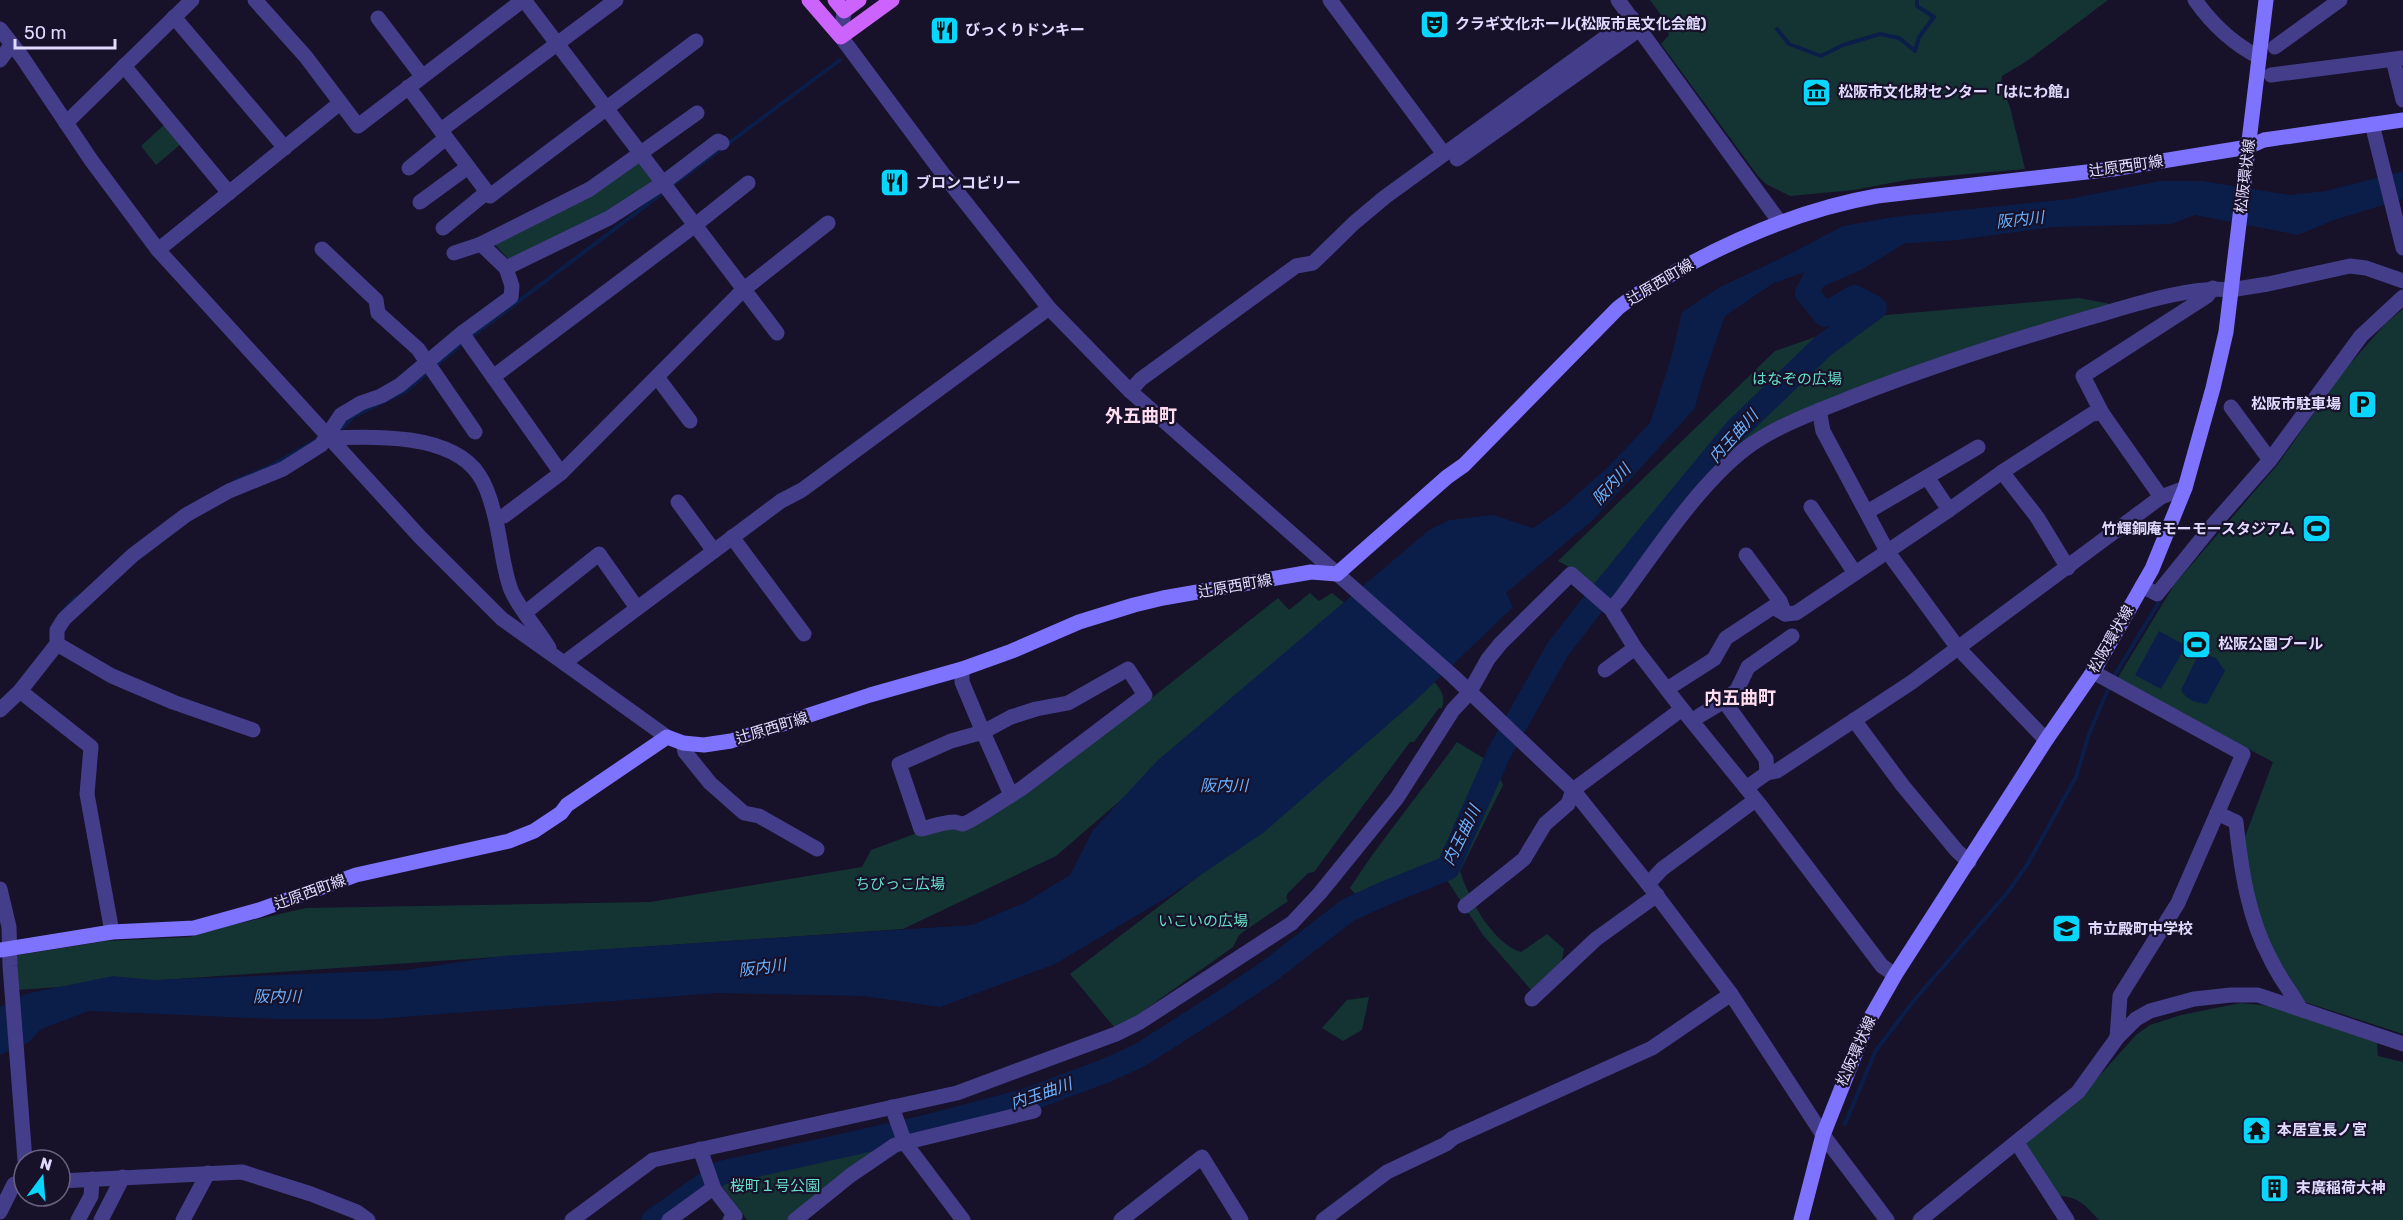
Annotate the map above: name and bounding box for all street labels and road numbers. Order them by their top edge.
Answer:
street label: 松阪環状線 [2231,138,2259,214]
street label: 辻原西町線 [2088,152,2164,180]
street label: 辻原西町線 [1623,255,1697,309]
street label: 辻原西町線 [1196,571,1274,601]
street label: 松阪環状線 [2084,602,2138,676]
street label: 辻原西町線 [733,708,811,748]
street label: 辻原西町線 [272,871,348,913]
street label: 松阪環状線 [1833,1013,1879,1089]

